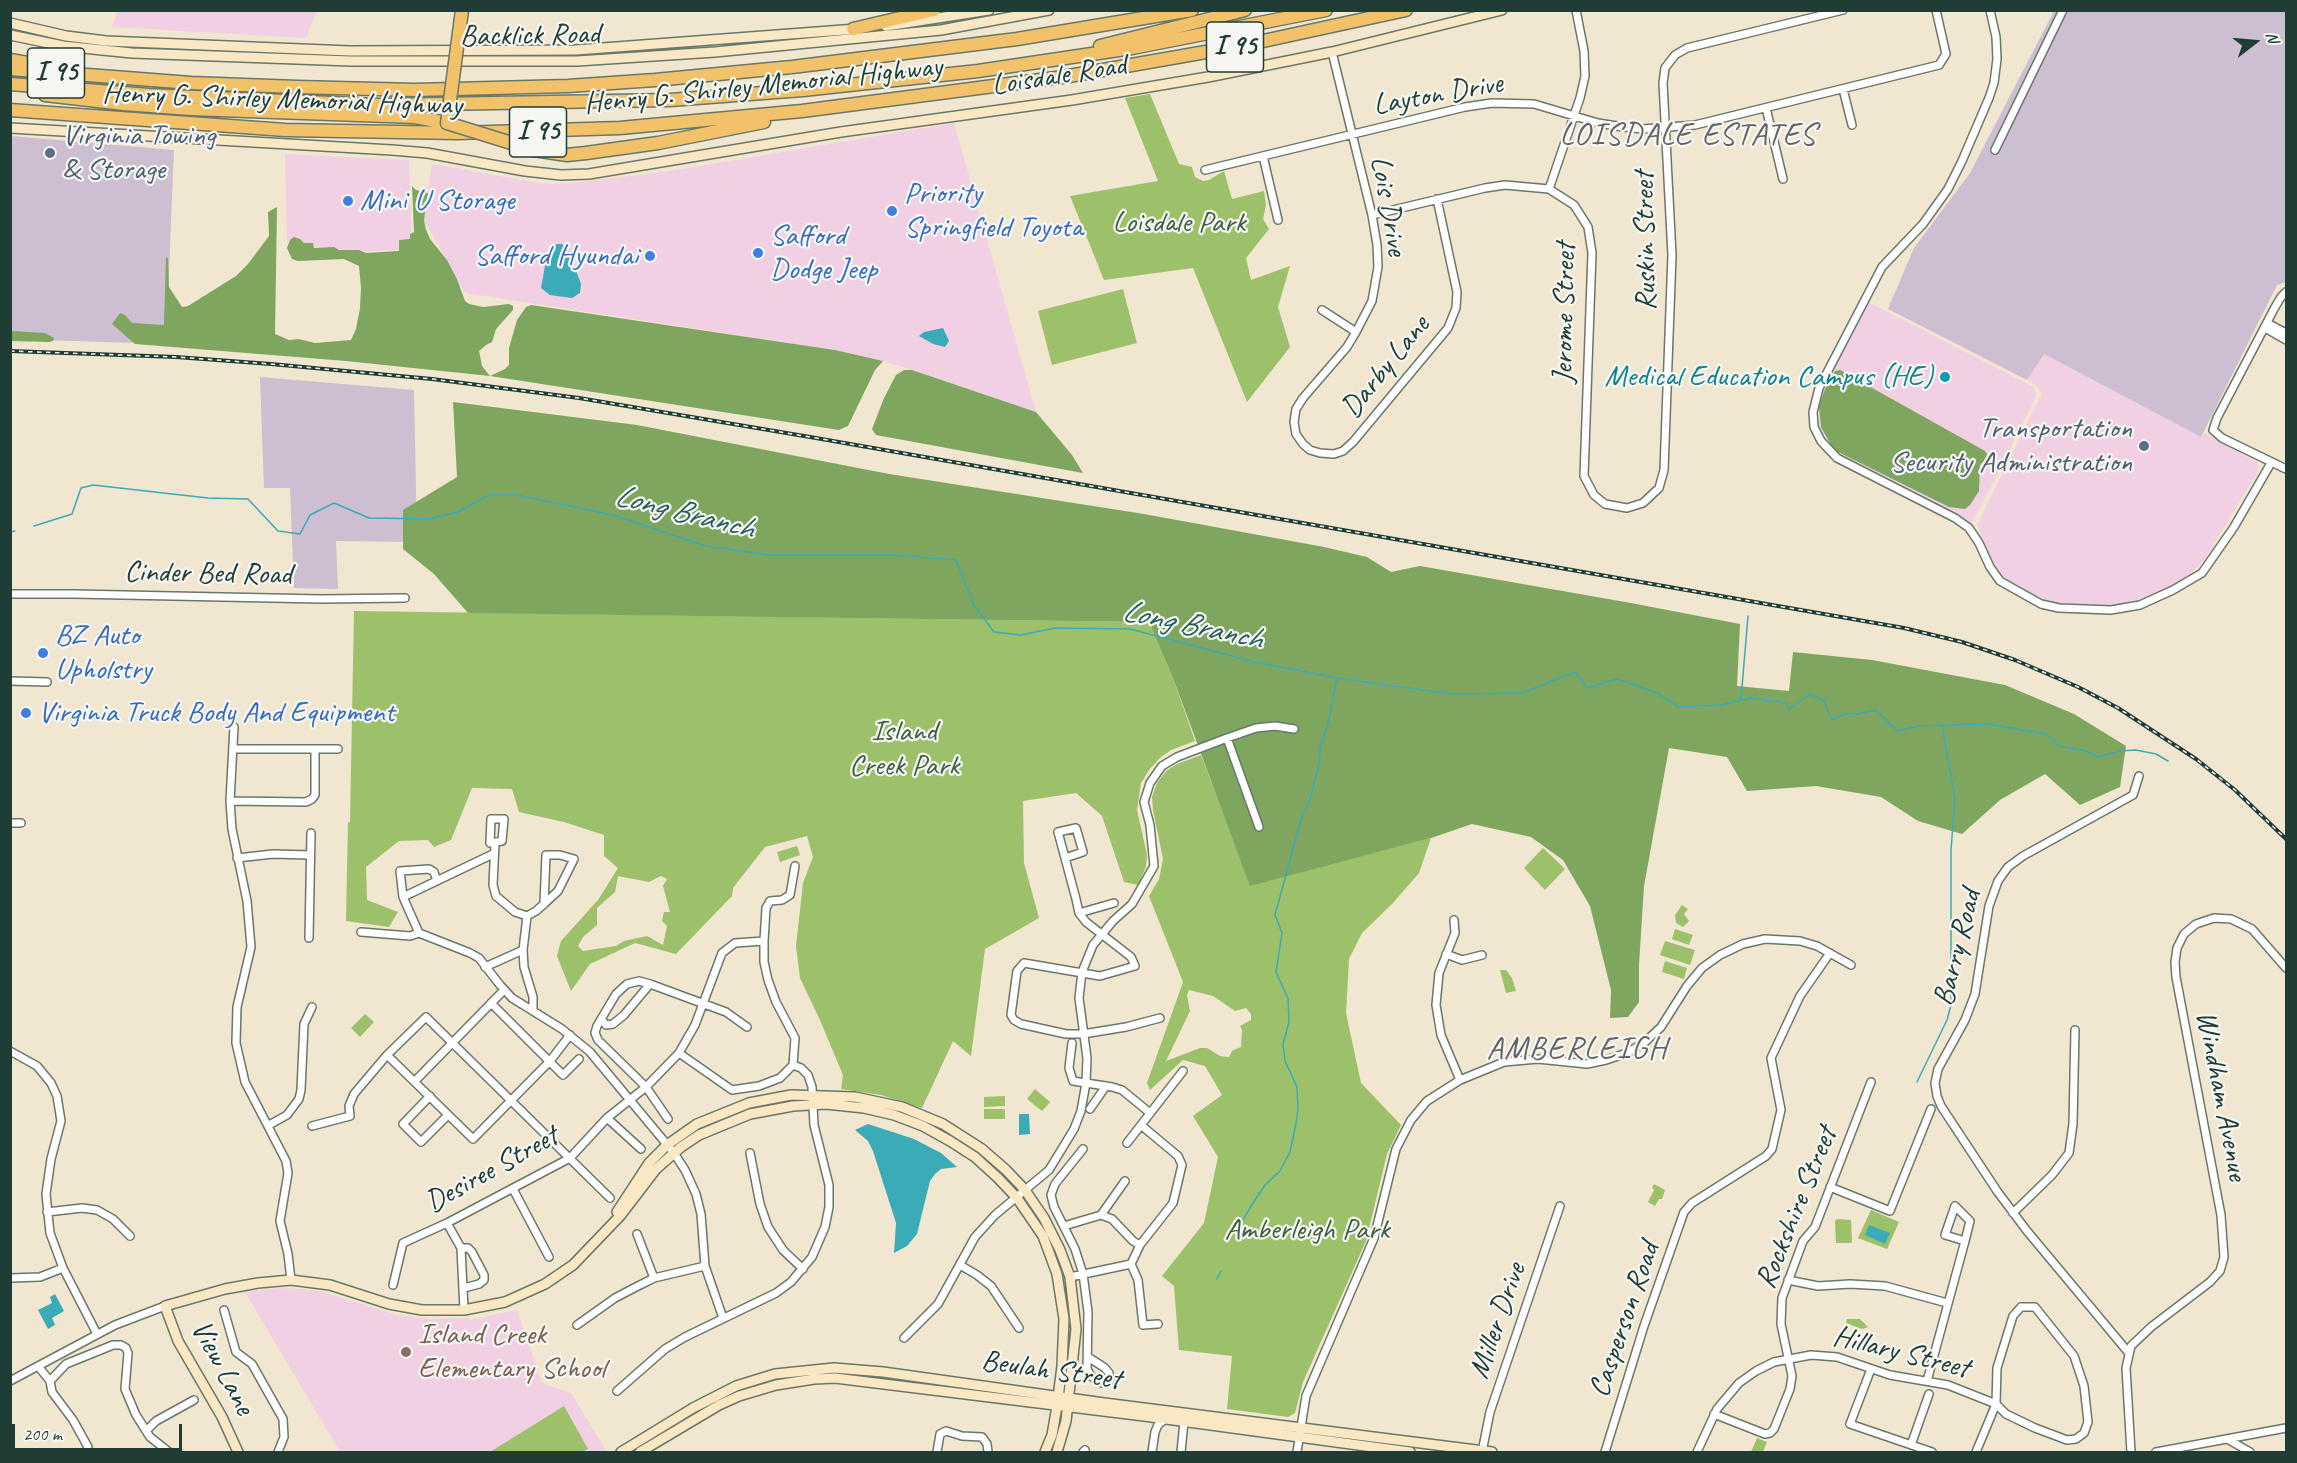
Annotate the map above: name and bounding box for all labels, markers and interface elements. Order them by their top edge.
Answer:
north arrow [2225,12,2285,72]
street label: Backlick Road [460,17,600,55]
road number: I 95 [1206,22,1264,72]
text: N [2261,30,2283,45]
road number: I 95 [28,48,84,98]
street label: Loisdale Road [989,48,1129,104]
street label: Henry G. Shirley Memorial Highway [582,49,944,123]
street label: Layton Drive [1371,66,1505,124]
street label: Henry G. Shirley Memorial Highway [102,76,462,124]
road number: I 95 [510,107,566,157]
district label: LOISDALE ESTATES [1559,117,1817,155]
place label: Virginia Towing & Storage [62,118,215,188]
marker: Virginia Towing & Storage [43,146,57,160]
street label: Lois Drive [1362,153,1414,259]
street label: Ruskin Street [1627,171,1665,311]
place label: Priority Springfield Toyota [904,176,1082,246]
place label: Mini U Storage [360,183,515,219]
marker: Mini U Storage [341,194,355,208]
marker: Priority Springfield Toyota [885,204,899,218]
park label: Loisdale Park [1113,205,1245,241]
place label: Safford Dodge Jeep [770,218,877,288]
place label: Safford Hyundai [474,238,638,274]
street label: Jerome Street [1546,242,1584,384]
marker: Safford Dodge Jeep [751,246,765,260]
marker: Safford Hyundai [643,249,657,263]
street label: Darby Lane [1334,309,1438,425]
place label: Medical Education Campus (HE) [1605,359,1933,395]
marker: Medical Education Campus (HE) [1938,370,1952,384]
place label: Transportation Security Administration [1890,411,2132,482]
marker: Transportation Security Administration [2137,439,2151,453]
water label: Long Branch [611,477,757,549]
street label: Cinder Bed Road [124,555,292,593]
water label: Long Branch [1119,592,1265,660]
place label: BZ Auto Upholstry [55,618,152,688]
marker: BZ Auto Upholstry [36,646,50,660]
place label: Virginia Truck Body And Equipment [38,695,395,731]
marker: Virginia Truck Body And Equipment [19,706,33,720]
park label: Island Creek Park [849,714,959,784]
street label: Barry Road [1926,886,1990,1010]
street label: Windham Avenue [2187,1008,2255,1184]
district label: AMBERLEIGH [1487,1031,1667,1069]
street label: Desiree Street [419,1119,565,1221]
street label: Rockshire Street [1748,1122,1846,1294]
park label: Amberleigh Park [1225,1212,1389,1248]
street label: Casperson Road [1582,1238,1668,1402]
street label: Miller Drive [1462,1259,1534,1383]
street label: View Lane [182,1315,262,1421]
place label: Island Creek Elementary School [418,1317,605,1388]
street label: Hillary Street [1829,1319,1973,1387]
street label: Beulah Street [979,1343,1123,1399]
marker: Island Creek Elementary School [399,1345,413,1359]
scale bar [15,1412,184,1450]
text: 200 m [23,1423,62,1445]

